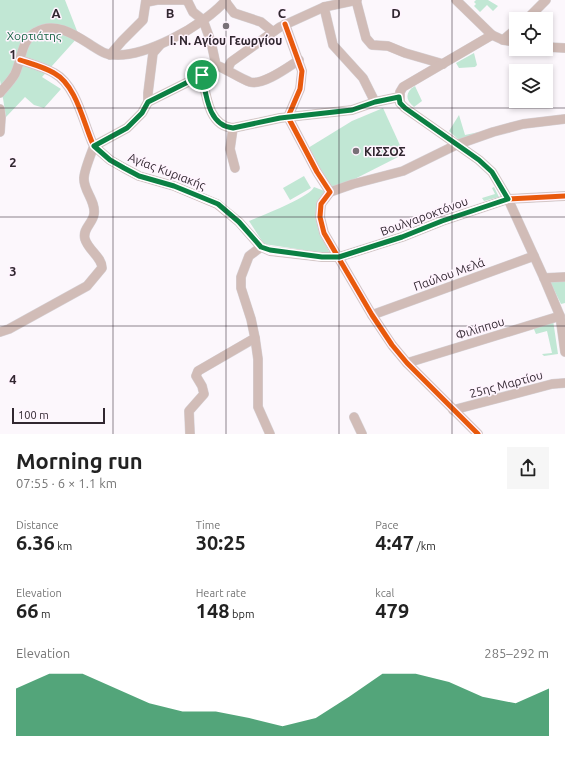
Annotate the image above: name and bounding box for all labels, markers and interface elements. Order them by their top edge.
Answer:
text: A [51,6,61,20]
text: B [166,6,175,20]
text: C [278,6,287,20]
text: D [391,6,401,20]
map controls [509,12,553,108]
button: locate [509,12,553,56]
marker: Ι. Ν. Αγίου Γεωργίου [221,21,231,31]
park label: Χορτιάτης [7,29,62,43]
place label: Ι. Ν. Αγίου Γεωργίου [170,34,282,47]
text: 1 [9,47,17,61]
pin [185,58,219,92]
icon: arrive [191,64,213,86]
button: layers [509,64,553,108]
place label: ΚΙΣΣΟΣ [364,145,406,158]
marker: ΚΙΣΣΟΣ [351,146,361,156]
street label: Αγίας Κυριακής [126,150,208,193]
text: 2 [9,155,17,169]
street label: Βουλγαροκτόνου [378,194,470,238]
street label: Παύλου Μελά [412,255,486,293]
text: 3 [9,264,17,278]
street label: Φιλίππου [454,314,506,342]
street label: 25ης Μαρτίου [468,368,544,401]
text: 4 [9,372,17,386]
scale bar [12,406,105,425]
text: 100 m [18,409,49,421]
button: share [507,447,549,489]
text: Morning run [16,448,143,473]
text: 07:55 · 6 × 1.1 km [16,476,117,490]
text: Distance [16,519,59,531]
text: Time [196,519,220,531]
text: Pace [375,519,399,531]
text: 6.36 [16,531,55,554]
text: 30:25 [196,531,246,554]
text: 4:47 [375,531,414,554]
text: km [55,540,72,552]
text: /km [414,540,436,552]
text: Elevation [16,587,62,599]
text: Heart rate [196,587,246,599]
text: kcal [375,587,394,599]
text: 66 [16,599,39,622]
text: 148 [196,599,230,622]
text: 479 [375,599,409,622]
text: m [39,608,51,620]
text: bpm [230,608,254,620]
text: Elevation [16,646,70,660]
text: 285–292 m [484,646,549,660]

